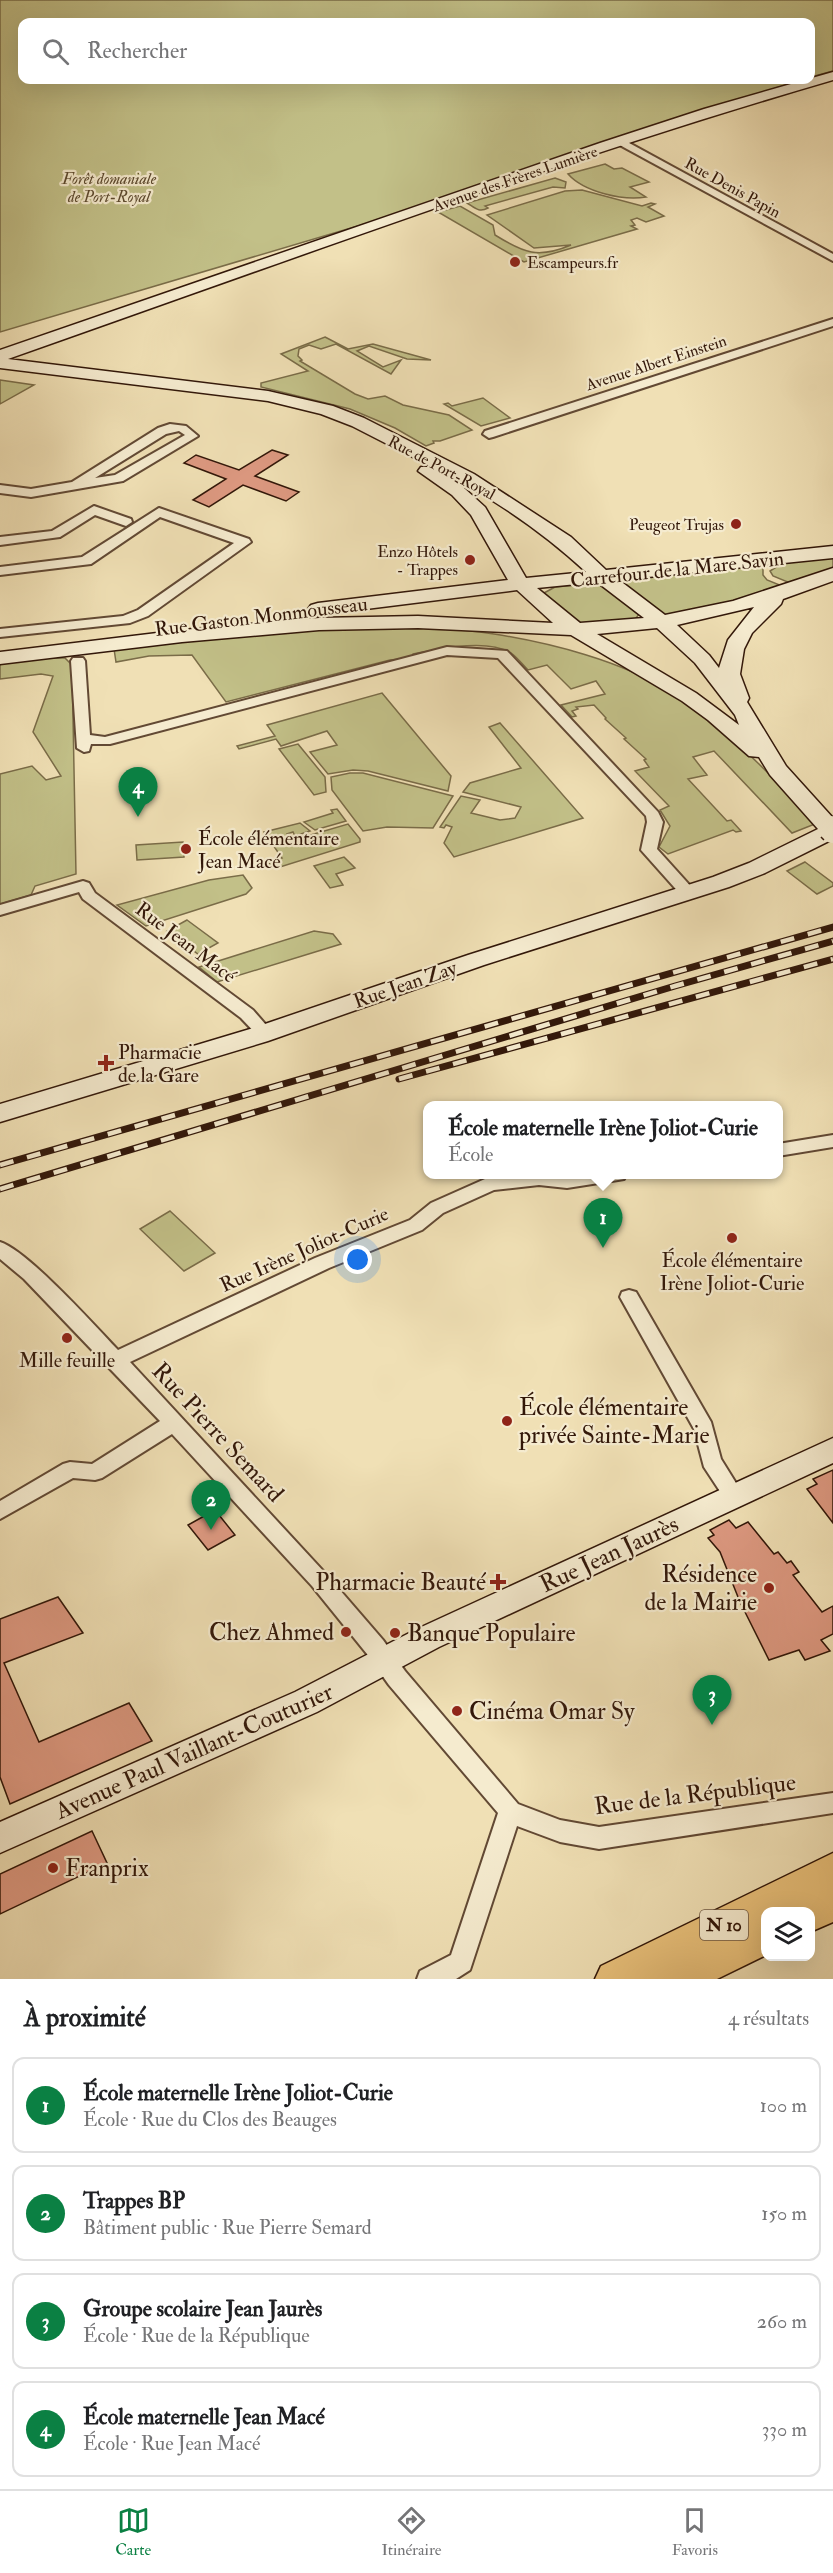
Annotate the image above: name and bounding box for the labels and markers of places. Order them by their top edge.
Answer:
place label: Escampeurs.fr [527,253,618,274]
marker: Escampeurs.fr [508,255,522,269]
place label: Peugeot Trujas [629,515,724,535]
marker: Peugeot Trujas [729,517,743,531]
place label: Enzo Hôtels - Trappes [377,542,458,581]
marker: Enzo Hôtels - Trappes [463,553,477,567]
pin: 4 [118,768,158,817]
place label: École élémentaire Jean Macé [197,825,339,874]
marker: École élémentaire Jean Macé [179,842,193,856]
place label: Pharmacie de la Gare [118,1040,201,1088]
marker: Pharmacie de la Gare [99,1056,113,1070]
pin: 1 [584,1198,622,1248]
marker: École élémentaire Irène Joliot-Curie [725,1231,739,1245]
place label: École élémentaire Irène Joliot-Curie [660,1247,804,1296]
marker: Mille feuille [60,1331,74,1345]
place label: Mille feuille [19,1348,115,1373]
place label: École élémentaire privée Sainte-Marie [518,1391,710,1451]
marker: École élémentaire privée Sainte-Marie [500,1414,514,1428]
pin: 2 [192,1480,230,1530]
place label: Résidence de la Mairie [644,1559,757,1618]
place label: Pharmacie Beauté [315,1567,487,1598]
marker: Pharmacie Beauté [491,1575,505,1589]
marker: Résidence de la Mairie [762,1581,776,1595]
place label: Chez Ahmed [209,1617,334,1648]
place label: Banque Populaire [407,1618,576,1649]
marker: Chez Ahmed [339,1625,353,1639]
marker: Banque Populaire [388,1626,402,1640]
pin: 3 [692,1676,732,1725]
place label: Cinéma Omar Sy [469,1696,635,1727]
marker: Cinéma Omar Sy [450,1704,464,1718]
place label: Franprix [65,1853,149,1884]
marker: Franprix [46,1861,60,1875]

